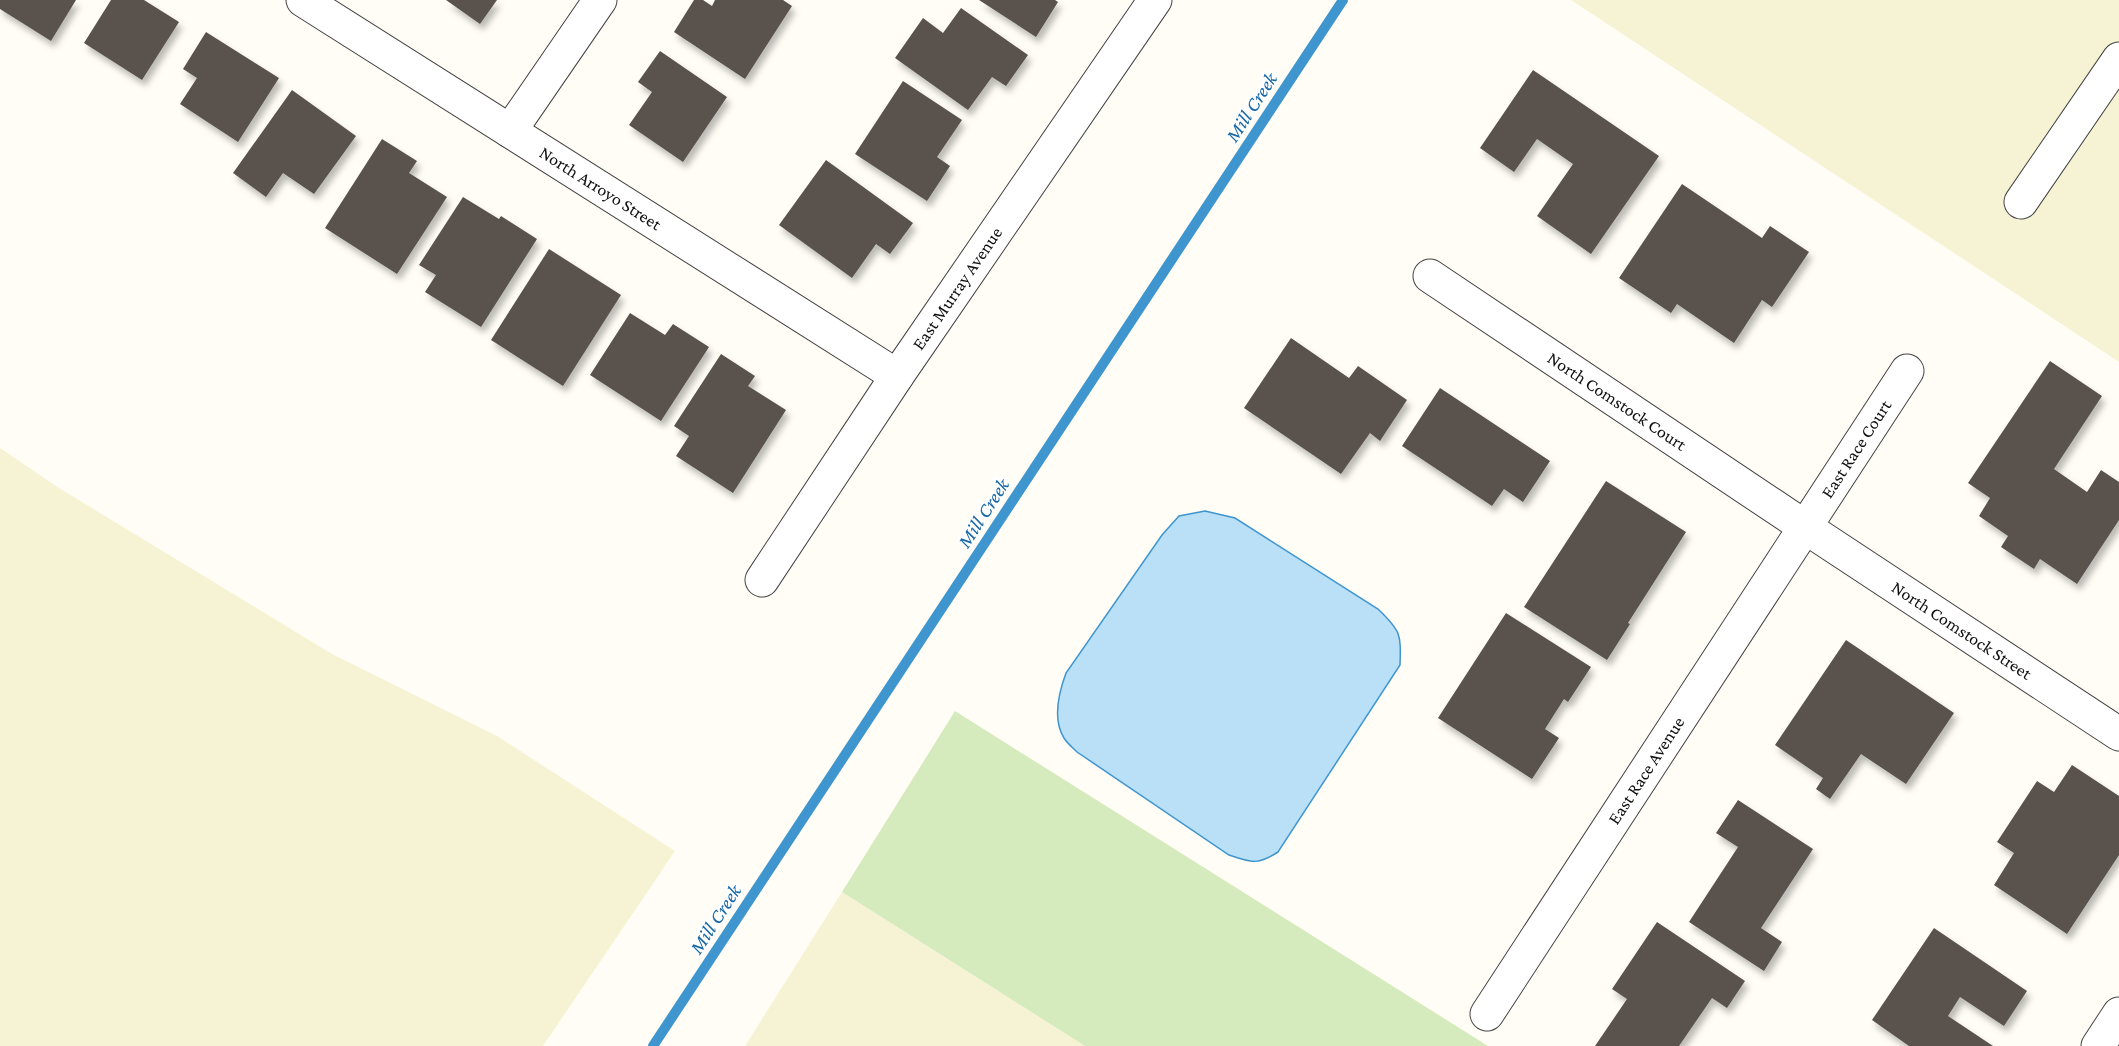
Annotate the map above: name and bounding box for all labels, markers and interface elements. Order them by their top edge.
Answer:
water label: Mill Creek [1220,67,1282,146]
street label: North Arroyo Street [536,142,666,235]
street label: East Murray Avenue [908,223,1006,354]
street label: North Comstock Court [1544,348,1691,455]
street label: East Race Court [1817,395,1896,502]
water label: Mill Creek [952,473,1014,552]
street label: North Comstock Street [1888,577,2036,684]
street label: East Race Avenue [1604,713,1689,828]
water label: Mill Creek [684,879,746,958]

